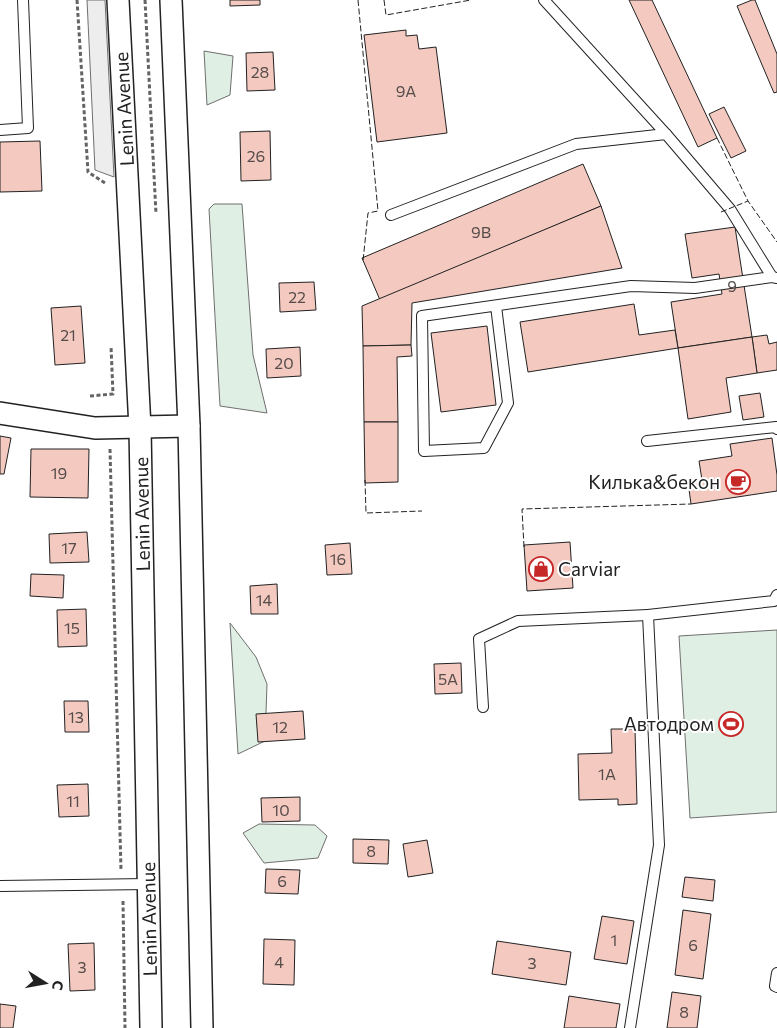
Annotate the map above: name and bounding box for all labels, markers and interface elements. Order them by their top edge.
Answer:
street label: Lenin Avenue [109,51,138,167]
house number: 28 [251,62,269,81]
house number: 9А [396,81,416,100]
house number: 26 [247,146,265,165]
house number: 9В [471,222,491,241]
house number: 9 [727,276,737,295]
house number: 22 [288,287,306,306]
house number: 21 [60,325,76,344]
house number: 20 [274,353,294,372]
street label: Lenin Avenue [129,457,154,571]
house number: 19 [51,463,67,482]
cafe icon: Килька&бекон [725,469,751,495]
place label: Килька&бекон [588,470,720,493]
house number: 17 [61,538,77,557]
house number: 16 [330,549,346,568]
shop icon: Carviar [528,556,554,582]
place label: Carviar [558,557,621,580]
house number: 14 [256,590,273,609]
house number: 15 [64,618,80,637]
house number: 5А [438,669,458,688]
house number: 13 [68,707,84,726]
sports icon: Автодром [718,711,744,737]
place label: Автодром [624,712,714,735]
house number: 12 [272,717,288,736]
house number: 1А [598,764,616,783]
house number: 11 [66,791,80,810]
house number: 10 [272,800,290,819]
house number: 8 [366,841,376,860]
street label: Lenin Avenue [136,862,161,976]
house number: 6 [277,871,287,890]
house number: 1 [611,930,617,949]
house number: 6 [688,935,698,954]
house number: 4 [274,952,284,971]
house number: 3 [527,953,537,972]
house number: 3 [77,957,87,976]
north arrow [20,958,70,1008]
text: С [49,979,68,992]
house number: 8 [679,1002,689,1021]

